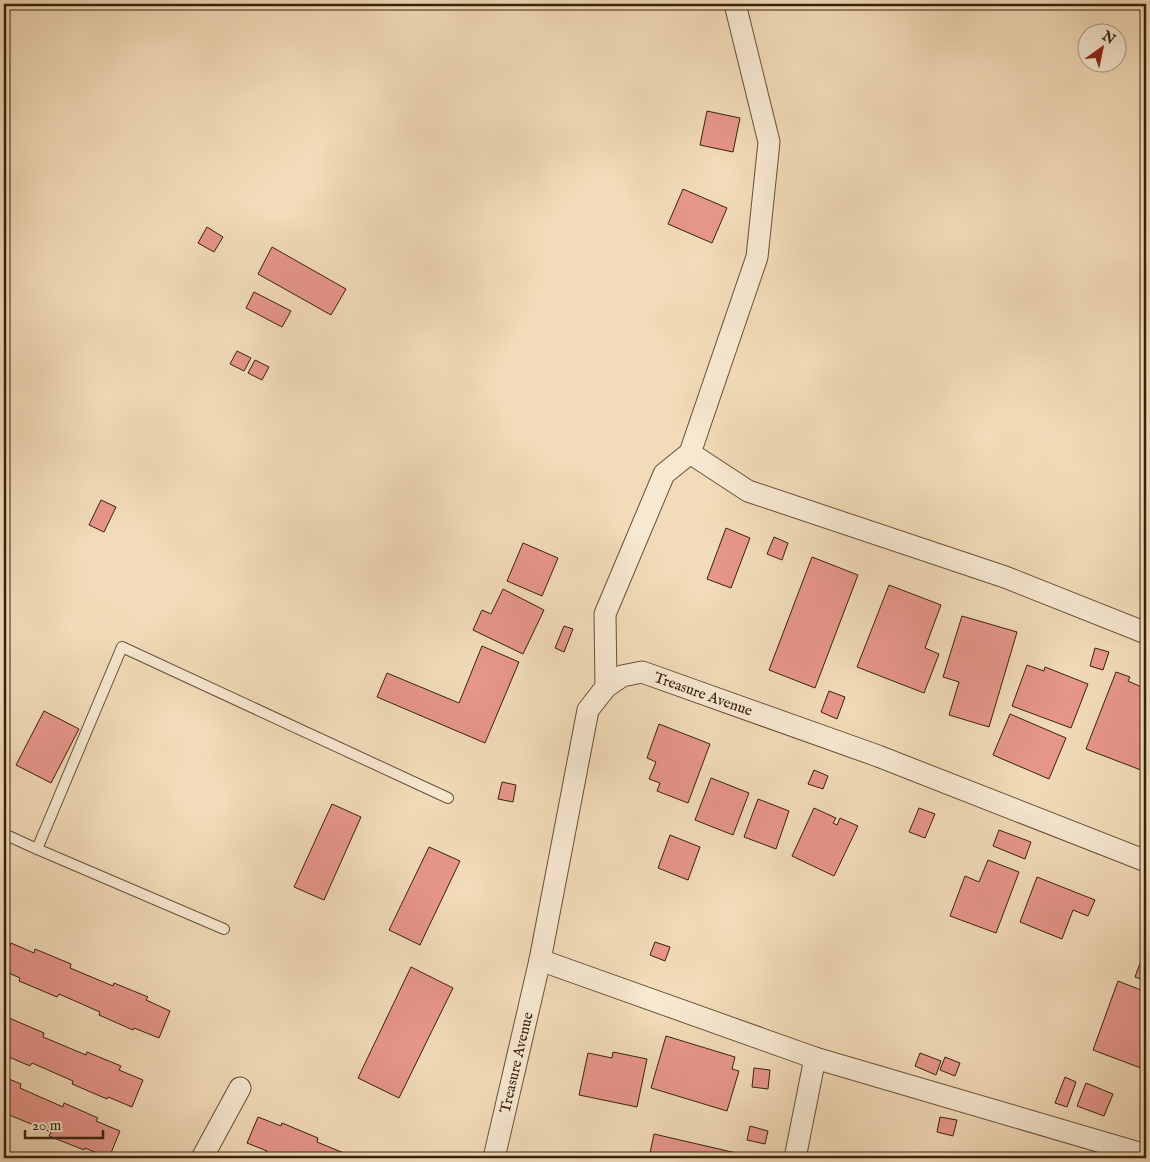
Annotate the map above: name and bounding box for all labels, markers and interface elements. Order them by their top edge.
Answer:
north arrow [1078,22,1128,72]
text: N [1098,27,1119,49]
street label: Treasure Avenue [651,668,755,721]
street label: Treasure Avenue [496,1010,538,1115]
scale bar [25,1107,102,1139]
text: 20 m [32,1116,62,1135]

